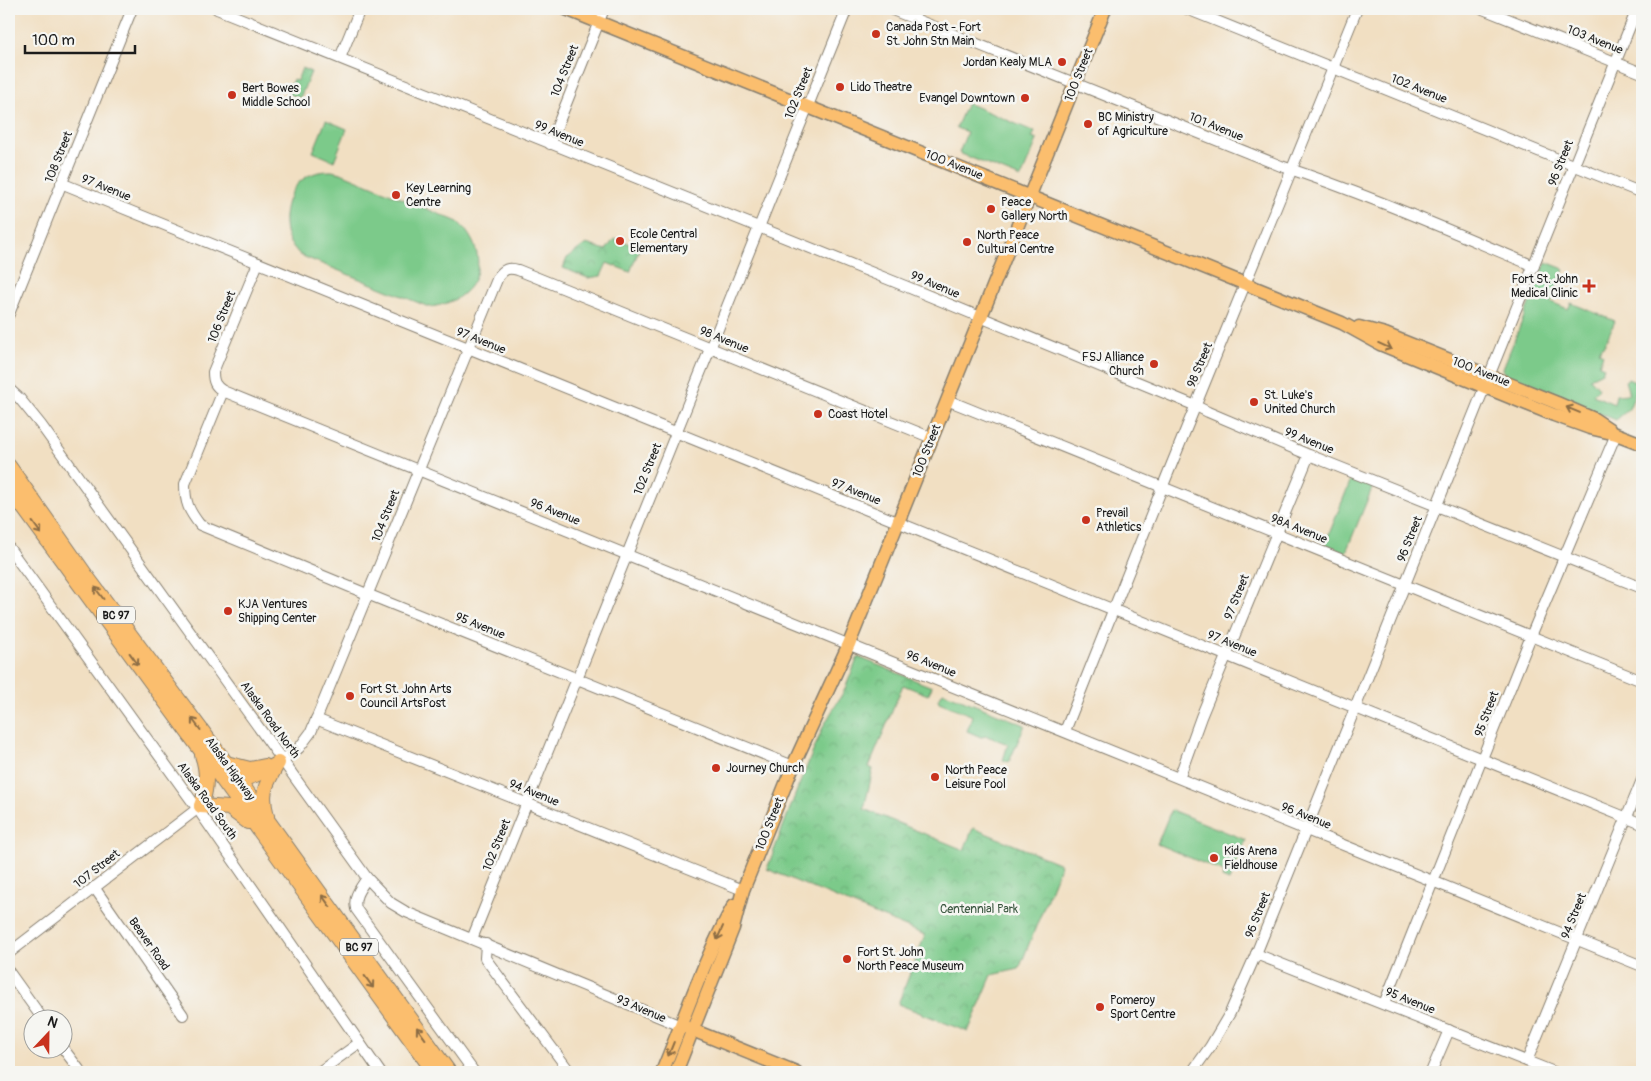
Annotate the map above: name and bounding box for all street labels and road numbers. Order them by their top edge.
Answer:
street label: 103 Avenue [1565,22,1625,58]
street label: 104 Street [548,43,582,99]
street label: 100 Street [1062,46,1097,104]
street label: 102 Street [782,65,816,121]
street label: 102 Avenue [1389,71,1449,107]
street label: 101 Avenue [1187,109,1245,145]
street label: 99 Avenue [532,117,586,151]
street label: 108 Street [42,129,76,185]
street label: 96 Street [1545,138,1577,188]
street label: 100 Avenue [923,147,985,183]
street label: 97 Avenue [79,171,133,205]
street label: 99 Avenue [908,268,962,302]
street label: 106 Street [205,289,239,345]
street label: 98 Avenue [697,323,751,357]
street label: 97 Avenue [454,324,508,358]
street label: 98 Street [1184,340,1216,390]
street label: 100 Avenue [1450,354,1512,390]
street label: 100 Street [910,422,945,480]
street label: 99 Avenue [1282,424,1336,458]
street label: 102 Street [631,441,665,497]
street label: 97 Avenue [829,475,883,509]
street label: 104 Street [369,488,403,544]
street label: 96 Avenue [528,495,582,529]
street label: 98A Avenue [1269,511,1329,547]
street label: 96 Street [1394,514,1426,564]
street label: 97 Street [1221,572,1253,622]
road number: BC 97 [97,606,135,624]
street label: 95 Avenue [453,609,507,643]
street label: 97 Avenue [1205,627,1259,661]
street label: 96 Avenue [904,647,958,681]
street label: Alaska Road North [237,679,303,762]
street label: 95 Street [1471,689,1503,739]
street label: Alaska Highway [202,734,258,804]
street label: Alaska Road South [174,759,240,843]
street label: 94 Avenue [507,776,561,810]
street label: 100 Street [753,795,788,853]
street label: 96 Avenue [1279,799,1333,833]
street label: 102 Street [480,817,514,873]
street label: 107 Street [71,846,123,892]
street label: 96 Street [1242,890,1274,940]
street label: 94 Street [1558,891,1590,941]
street label: Beaver Road [125,915,173,974]
road number: BC 97 [340,939,378,956]
street label: 95 Avenue [1383,984,1437,1018]
street label: 93 Avenue [614,992,668,1026]

